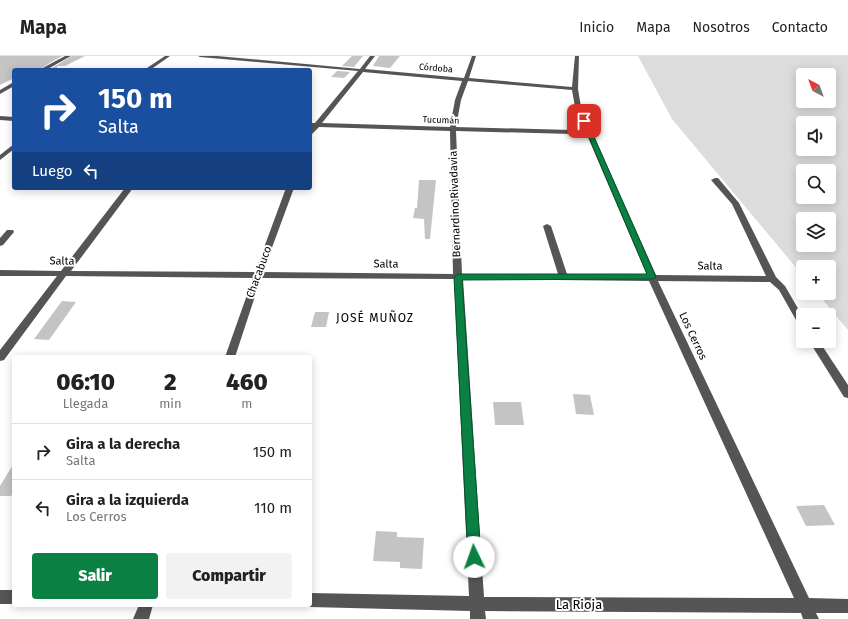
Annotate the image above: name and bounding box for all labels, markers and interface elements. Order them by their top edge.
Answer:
text: Mapa [20,16,67,39]
text: Inicio [579,19,614,36]
text: Mapa [636,19,671,36]
text: Nosotros [693,19,750,36]
text: Contacto [772,19,828,36]
street label: Córdoba [419,62,454,74]
north arrow [796,68,836,108]
map controls [796,68,836,348]
text: 150 m [98,82,173,115]
icon: right [32,84,84,136]
pin [567,104,601,138]
icon: arrive [573,110,595,132]
street label: Tucumán [422,114,460,126]
text: Salta [98,116,139,138]
button: sound [796,116,836,156]
street label: Bernardino Rivadavia [447,150,463,258]
icon: left [80,160,102,182]
text: Luego [32,162,72,180]
button: search [796,164,836,204]
button: layers [796,212,836,252]
street label: Chacabuco [244,244,274,300]
street label: Salta [49,254,75,268]
street label: Salta [373,257,399,271]
street label: Salta [697,259,723,273]
button: + [796,260,836,300]
button: − [796,308,836,348]
district label: JOSÉ MUÑOZ [336,310,414,325]
street label: Los Cerros [676,310,710,362]
text: 06:10 [56,368,115,396]
text: 2 [164,368,177,396]
text: 460 [226,368,268,396]
text: Llegada [63,396,108,411]
text: min [159,396,182,411]
text: m [241,396,252,411]
text: Gira a la derecha [66,435,180,453]
icon: right [32,441,54,463]
text: 150 m [253,443,292,461]
text: Salta [66,453,96,468]
text: Gira a la izquierda [66,491,189,509]
icon: left [32,497,54,519]
text: 110 m [254,499,292,517]
text: Los Cerros [66,509,127,524]
position arrow [453,536,495,578]
button: Salir [32,553,158,599]
button: Compartir [166,553,292,599]
street label: La Rioja [556,597,602,612]

